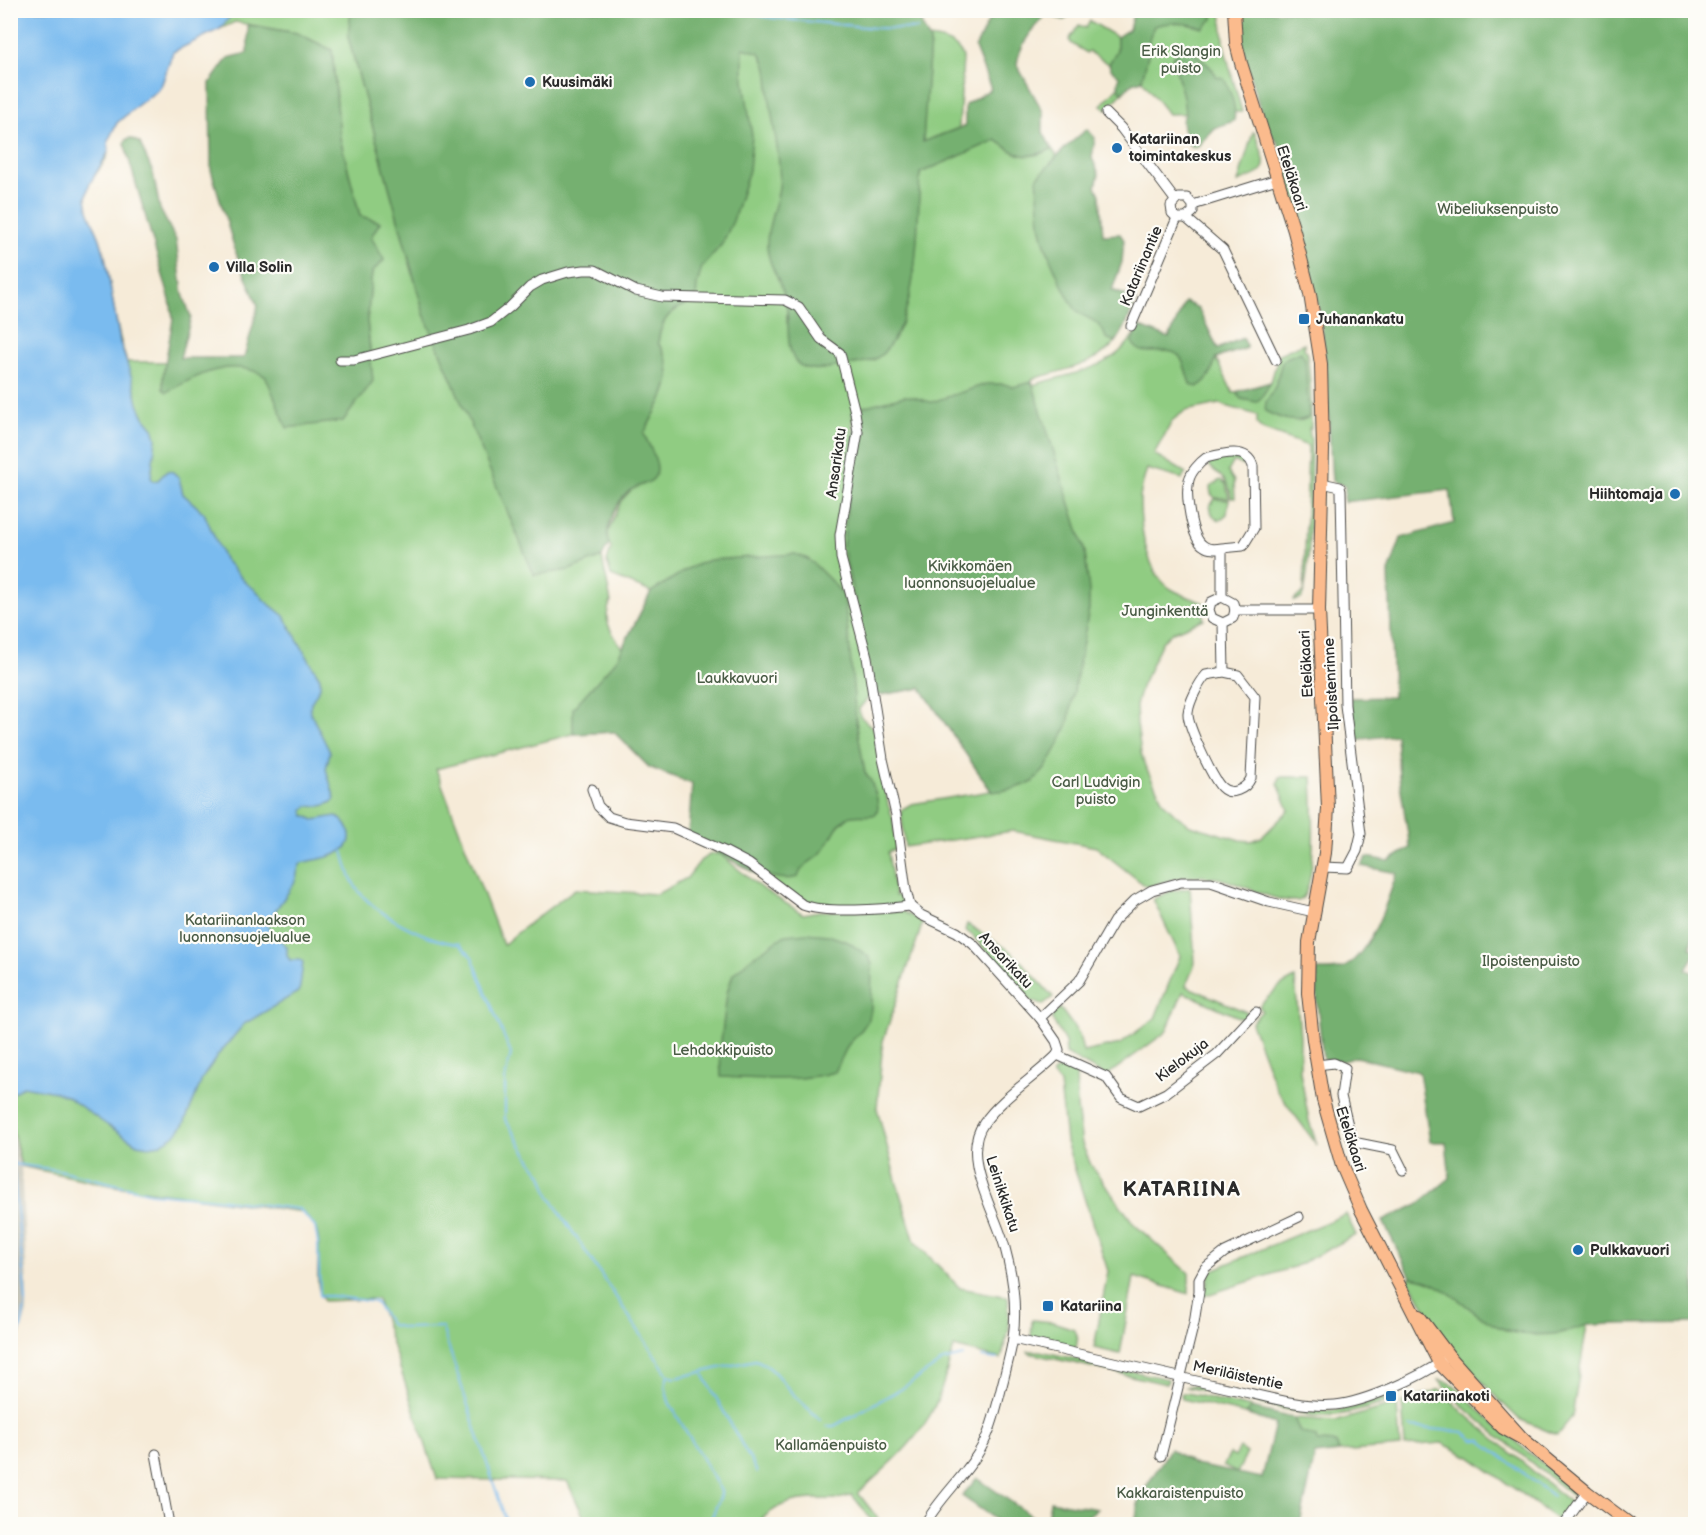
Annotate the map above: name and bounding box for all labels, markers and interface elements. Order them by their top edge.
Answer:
park label: Erik Slangin puisto [1141,42,1221,78]
place label: Kuusimäki [542,73,612,92]
marker: Kuusimäki [523,75,537,89]
place label: Katariinan toimintakeskus [1128,130,1231,166]
marker: Katariinan toimintakeskus [1110,141,1124,155]
street label: Eteläkaari [1272,143,1311,213]
park label: Wibeliuksenpuisto [1437,200,1559,219]
street label: Katariinantie [1116,223,1167,309]
place label: Villa Solin [226,258,292,277]
marker: Villa Solin [207,260,221,274]
place label: Juhanankatu [1316,310,1404,329]
marker: Juhanankatu [1297,312,1311,326]
street label: Ansarikatu [822,427,851,500]
place label: Hiihtomaja [1589,485,1663,504]
marker: Hiihtomaja [1668,487,1682,501]
park label: Kivikkomäen luonnonsuojelualue [904,557,1036,593]
park label: Junginkenttä [1122,602,1208,621]
street label: Eteläkaari [1295,630,1318,698]
street label: Ilpoistenrinne [1320,637,1343,731]
park label: Laukkavuori [697,669,777,688]
park label: Carl Ludvigin puisto [1052,773,1140,809]
park label: Katariinanlaakson luonnonsuojelualue [179,911,311,947]
street label: Ansarikatu [974,928,1037,993]
park label: Ilpoistenpuisto [1482,952,1580,971]
street label: Kielokuja [1152,1034,1213,1086]
park label: Lehdokkipuisto [672,1041,774,1060]
street label: Eteläkaari [1331,1104,1370,1174]
street label: Leinikkikatu [981,1154,1024,1235]
district label: KATARIINA [1123,1177,1241,1202]
place label: Pulkkavuori [1590,1241,1669,1260]
marker: Pulkkavuori [1571,1243,1585,1257]
place label: Katariina [1060,1297,1122,1316]
marker: Katariina [1041,1299,1055,1313]
street label: Meriläistentie [1191,1357,1285,1394]
place label: Katariinakoti [1403,1387,1490,1406]
marker: Katariinakoti [1384,1389,1398,1403]
park label: Kallamäenpuisto [775,1436,887,1455]
park label: Kakkaraistenpuisto [1116,1484,1244,1503]

